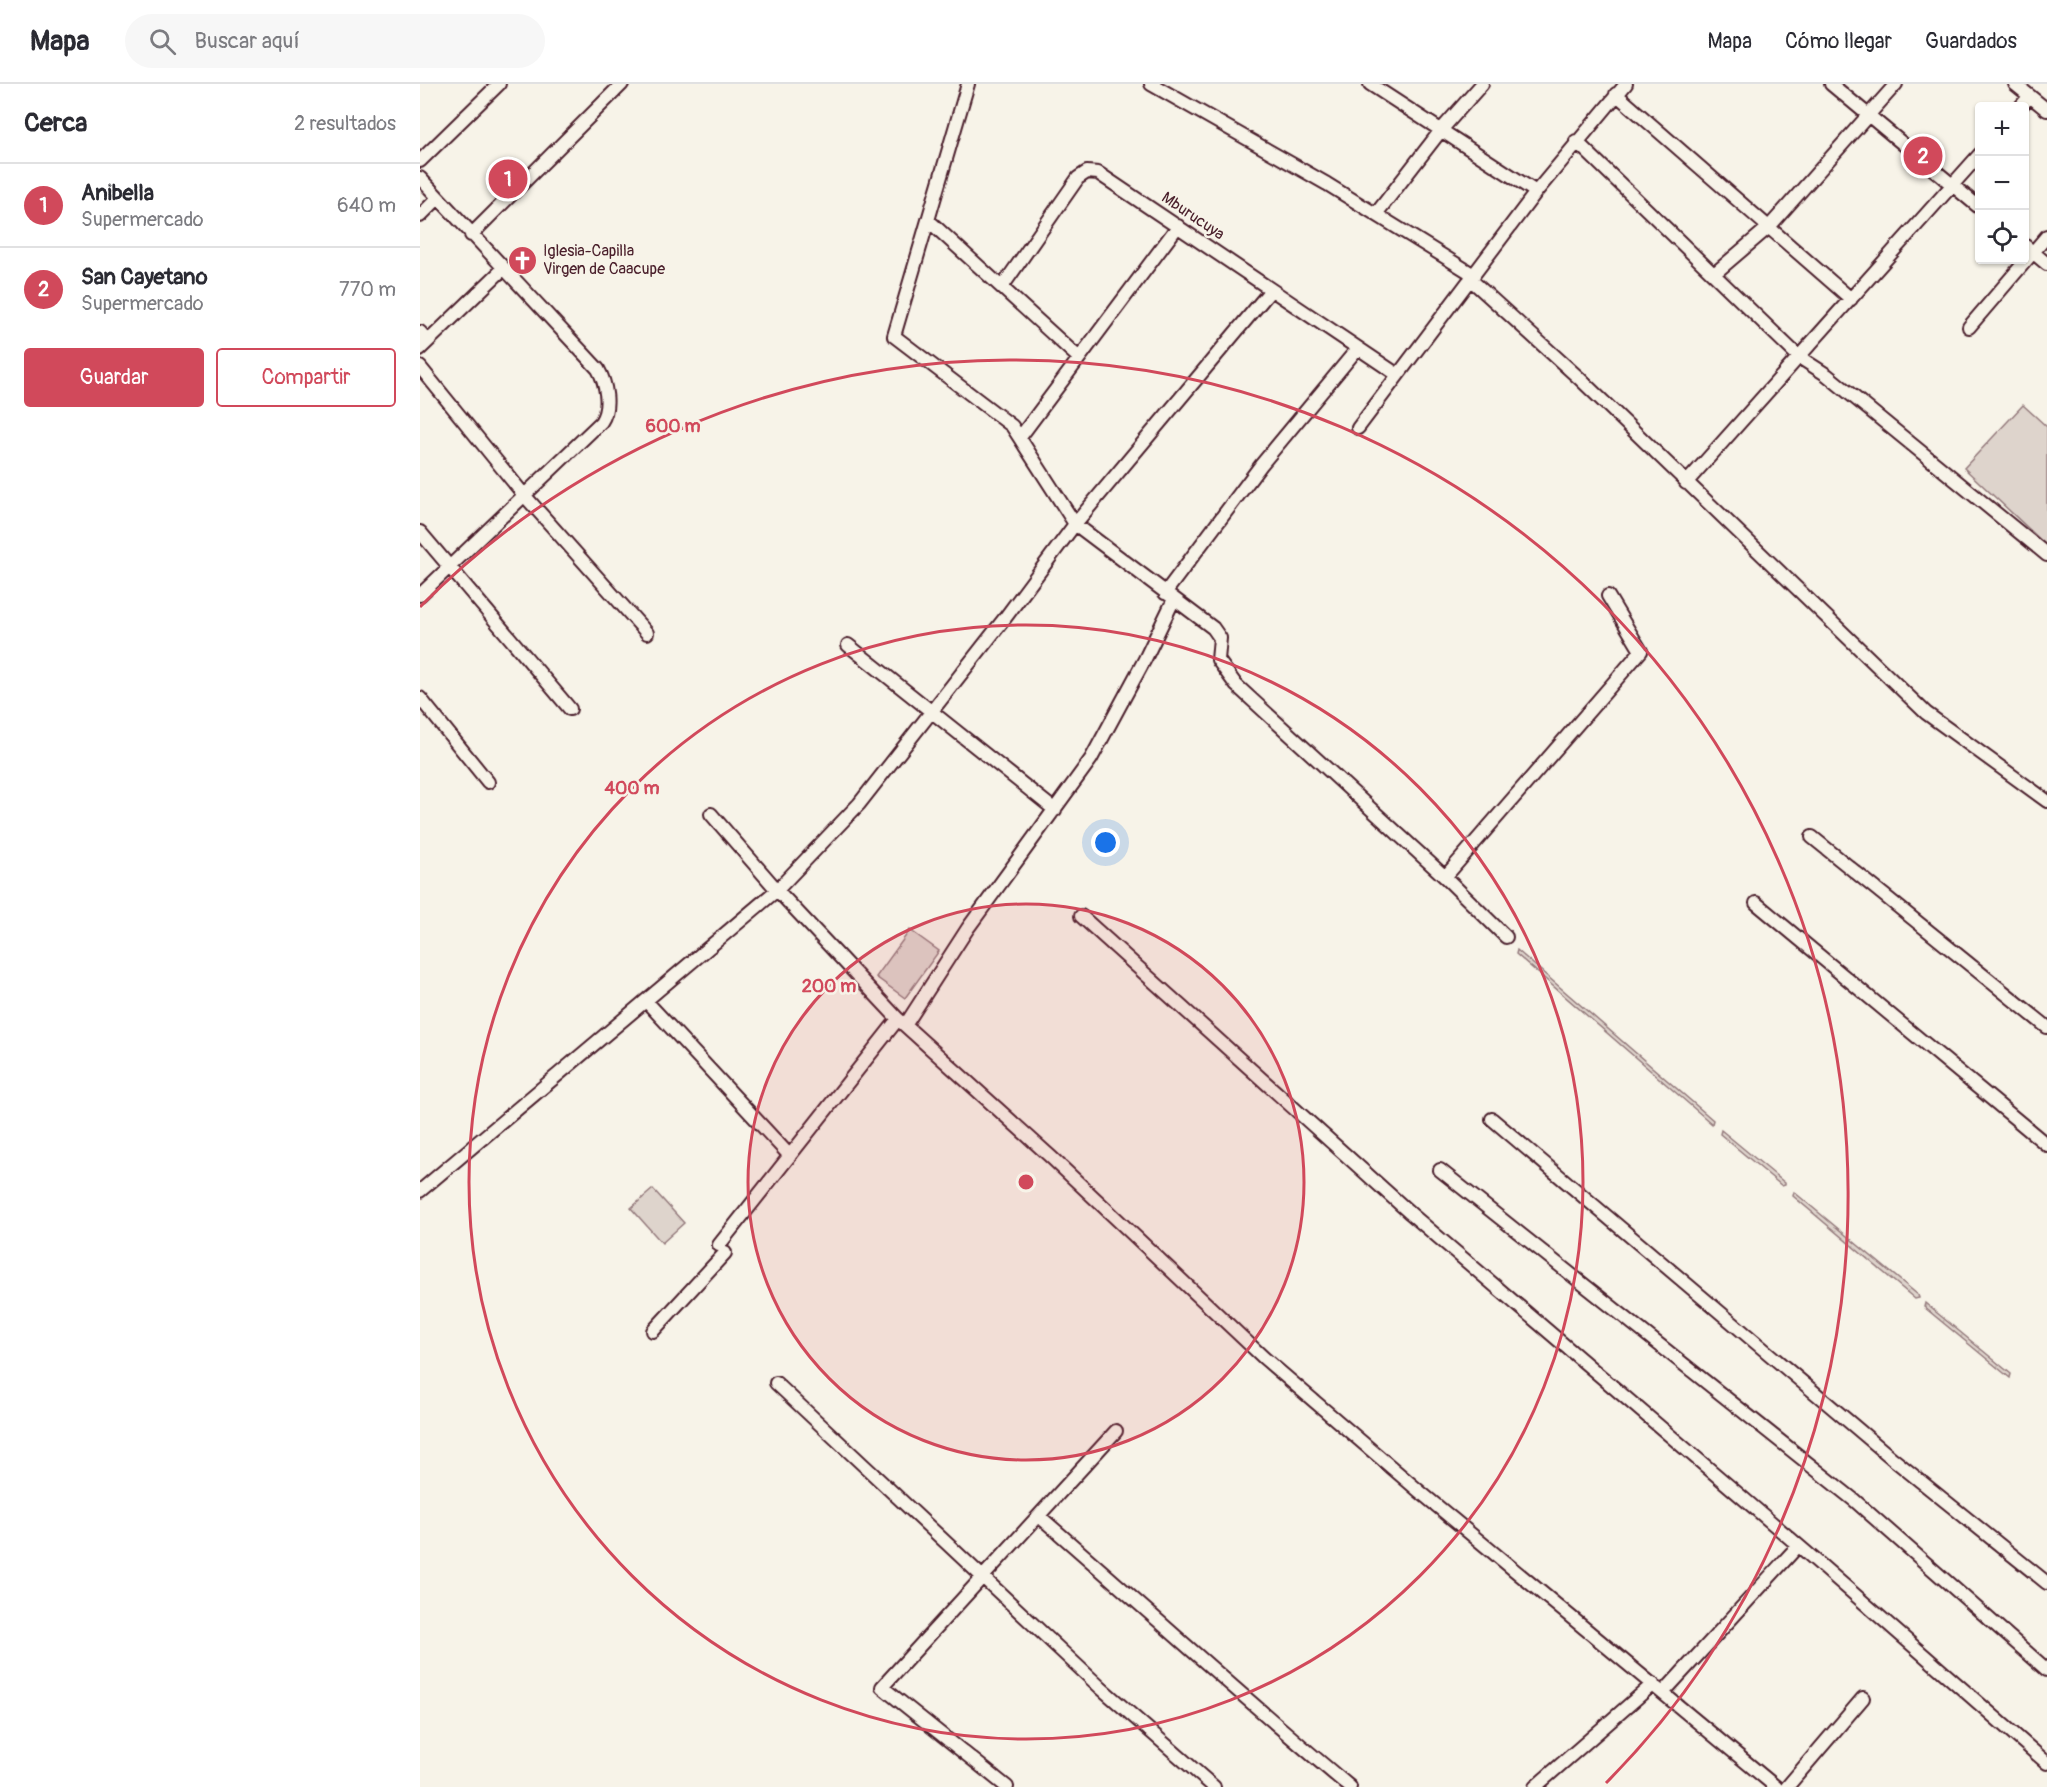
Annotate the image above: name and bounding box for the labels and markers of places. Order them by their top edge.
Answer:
pin: 2 [1904,134,1942,178]
pin: 1 [488,156,527,202]
place label: Iglesia-Capilla Virgen de Caacupe [543,241,665,279]
church icon: Iglesia-Capilla Virgen de Caacupe [506,244,538,276]
centre of rings [1016,1172,1036,1192]

